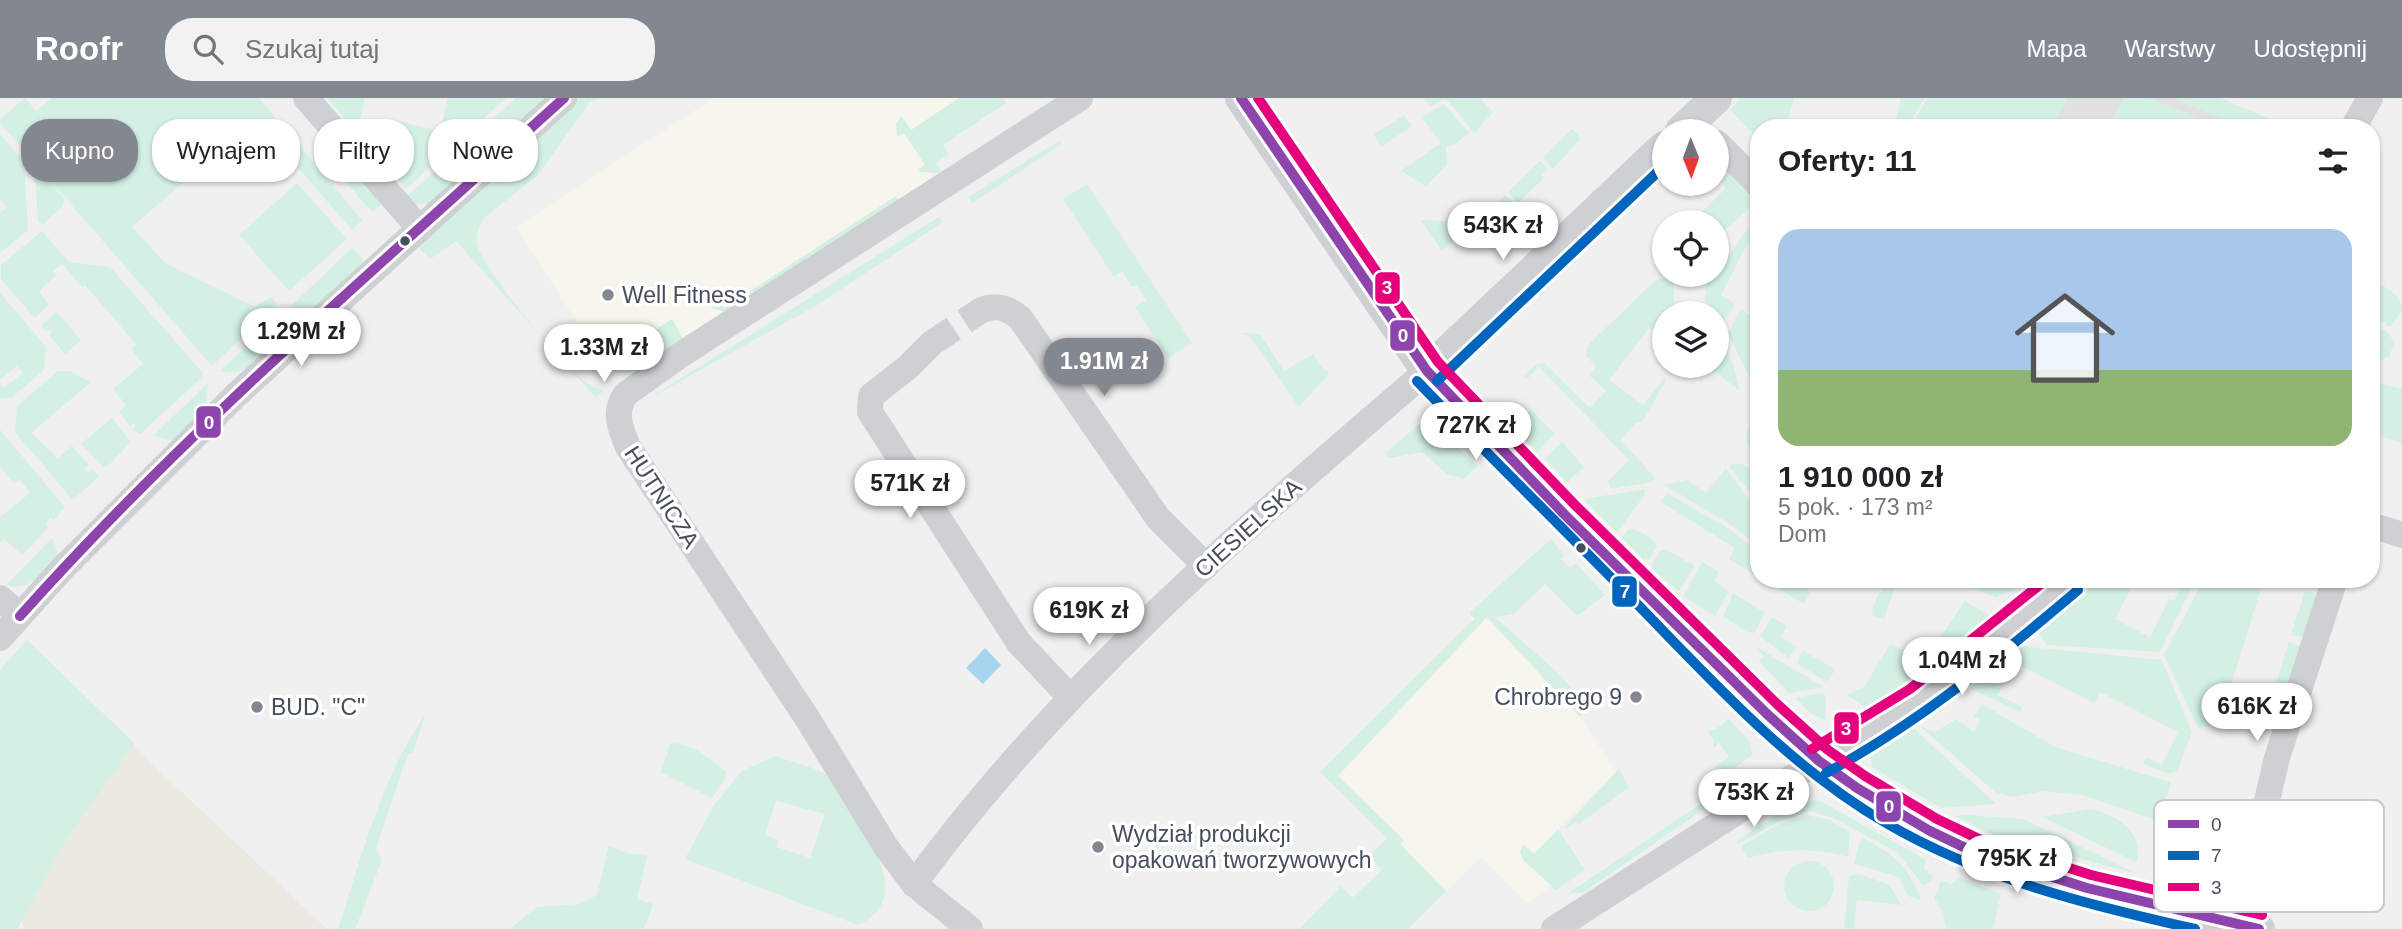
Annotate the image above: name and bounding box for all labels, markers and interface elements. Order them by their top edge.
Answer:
search box [165,18,655,81]
text: Roofr [35,30,123,67]
icon: search [189,30,227,68]
text: Szukaj tutaj [245,34,379,64]
text: Mapa [2026,35,2086,62]
text: Warstwy [2124,35,2216,62]
text: Udostępnij [2254,35,2367,62]
chip: Kupno [21,119,138,182]
chip: Wynajem [152,119,300,182]
chip: Filtry [314,119,414,182]
chip: Nowe [428,119,538,182]
north arrow [1652,119,1729,196]
map controls [1652,119,1729,378]
icon: filters [2314,142,2352,180]
text: Oferty: 11 [1778,144,1916,177]
pin: 543K zł [1438,202,1568,262]
button: locate [1652,210,1729,287]
text: 543K zł [1463,212,1543,238]
unlabelled marker [398,234,412,248]
line badge: 3 [1374,271,1401,305]
icon: home [2002,275,2128,401]
text: 3 [1382,277,1392,298]
place label: Well Fitness [622,282,747,308]
marker: Well Fitness [600,287,616,303]
button: layers [1652,301,1729,378]
pin: 1.29M zł [229,308,373,368]
text: 1.29M zł [257,318,345,344]
line badge: 0 [1389,319,1416,352]
pin: 1.33M zł [532,324,676,384]
text: 0 [1398,325,1408,346]
text: 1.33M zł [560,334,648,360]
pin: 1.91M zł [1032,338,1176,398]
text: 1.91M zł [1060,348,1148,374]
pin: 727K zł [1411,402,1541,462]
line badge: 0 [195,405,222,439]
text: 0 [204,412,214,433]
text: 727K zł [1436,412,1516,438]
street label: HUTNICZA [619,441,705,553]
pin: 571K zł [845,460,975,520]
text: 1 910 000 zł [1778,460,1943,493]
text: 571K zł [870,470,950,496]
street label: CIESIELSKA [1189,473,1307,583]
text: 5 pok. · 173 m² [1778,494,1933,520]
text: Dom [1778,521,1827,547]
unlabelled marker [1574,541,1588,555]
line badge: 7 [1611,575,1638,608]
text: 7 [1620,581,1630,602]
pin: 619K zł [1024,588,1154,647]
text: 619K zł [1049,597,1129,623]
pin: 1.04M zł [1890,638,2034,697]
text: 1.04M zł [1918,647,2006,673]
place label: Chrobrego 9 [1494,684,1622,710]
pin: 616K zł [2192,684,2322,743]
marker: Chrobrego 9 [1628,689,1644,705]
text: 616K zł [2217,693,2297,719]
place label: BUD. "C" [271,694,365,720]
marker: BUD. "C" [249,699,265,715]
line badge: 3 [1833,711,1860,745]
text: 3 [1841,718,1851,739]
pin: 753K zł [1689,770,1819,829]
text: 753K zł [1714,779,1794,805]
line badge: 0 [1875,790,1902,823]
text: 0 [1884,796,1894,817]
legend [2154,800,2384,912]
text: 0 [2211,814,2222,835]
place label: Wydział produkcji opakowań tworzywowych [1112,821,1372,873]
pin: 795K zł [1952,836,2082,895]
marker: Wydział produkcji opakowań tworzywowych [1090,839,1106,855]
text: 795K zł [1977,845,2057,871]
text: 7 [2211,845,2222,866]
text: 3 [2211,877,2222,898]

